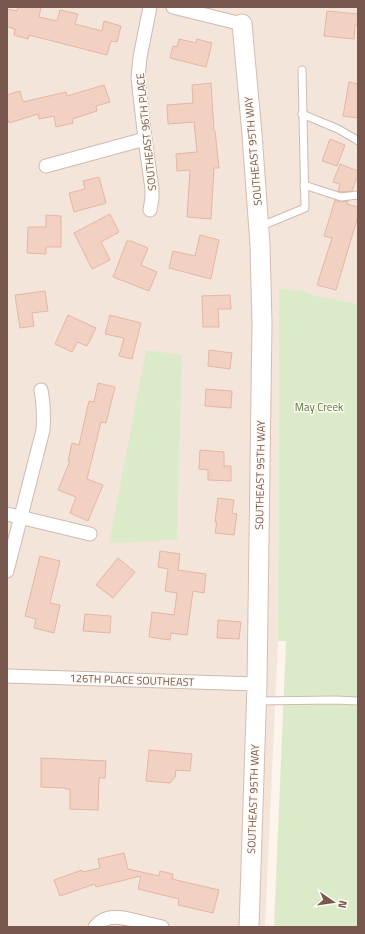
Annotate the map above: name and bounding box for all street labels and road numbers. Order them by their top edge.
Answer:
street label: SOUTHEAST 96TH PLACE [132,72,160,192]
street label: SOUTHEAST 95TH WAY [240,96,266,206]
street label: SOUTHEAST 95TH WAY [251,420,269,530]
street label: 126TH PLACE SOUTHEAST [69,670,195,690]
street label: SOUTHEAST 95TH WAY [243,744,263,854]

